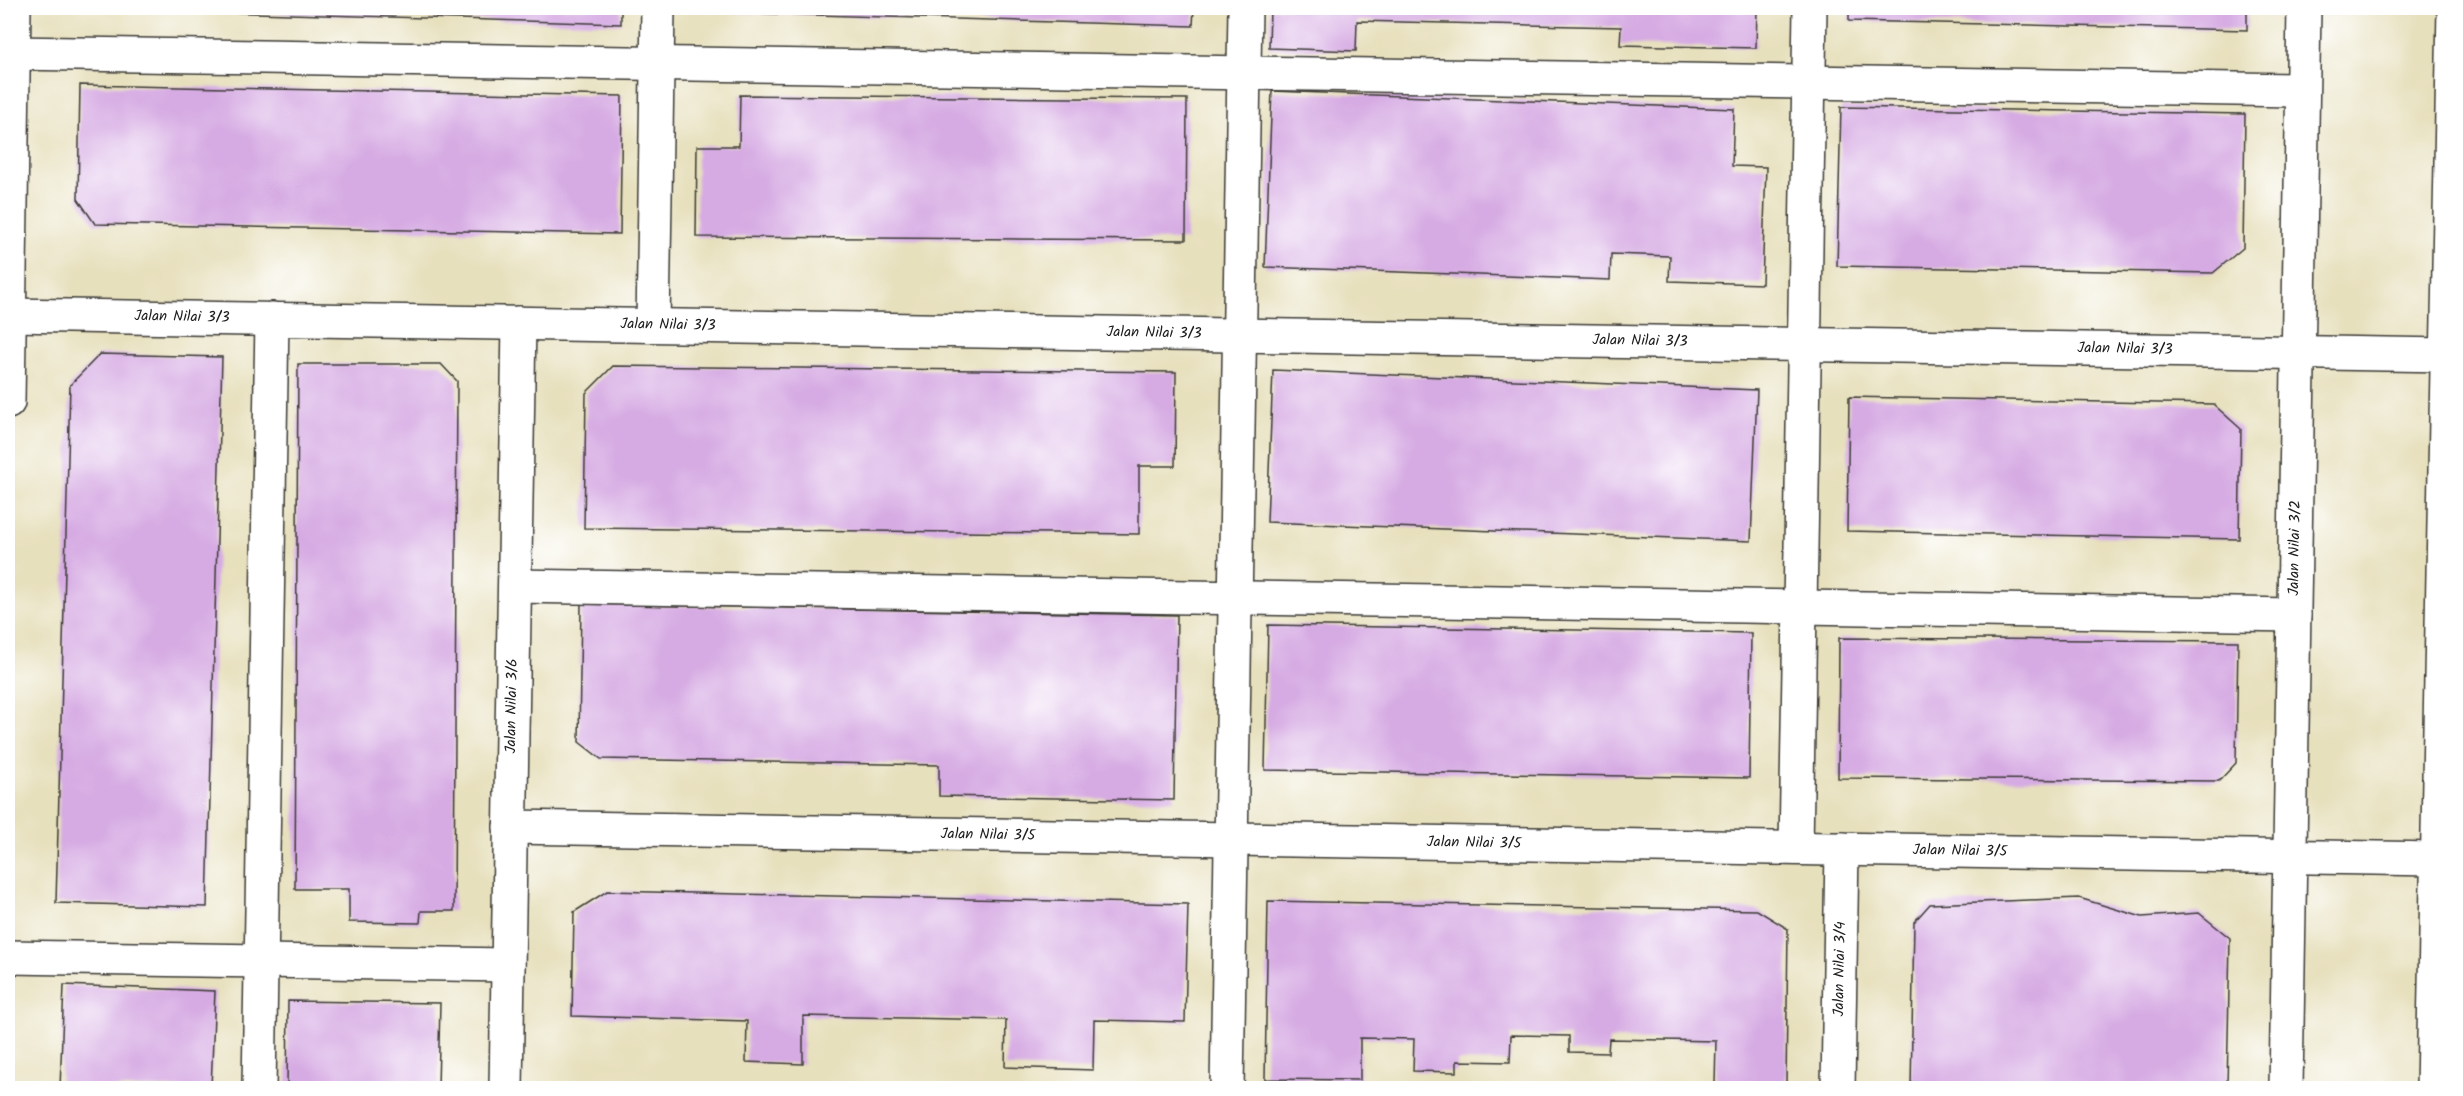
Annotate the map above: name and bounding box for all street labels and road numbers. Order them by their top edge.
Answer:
street label: Jalan Nilai 3/3 [134,304,230,330]
street label: Jalan Nilai 3/3 [620,312,716,338]
street label: Jalan Nilai 3/3 [1106,320,1202,346]
street label: Jalan Nilai 3/3 [1592,328,1688,354]
street label: Jalan Nilai 3/3 [2077,336,2173,362]
street label: Jalan Nilai 3/2 [2282,500,2308,596]
street label: Jalan Nilai 3/6 [499,658,525,754]
street label: Jalan Nilai 3/5 [940,822,1037,848]
street label: Jalan Nilai 3/5 [1426,830,1523,856]
street label: Jalan Nilai 3/5 [1912,838,2009,864]
street label: Jalan Nilai 3/4 [1827,921,1853,1017]

